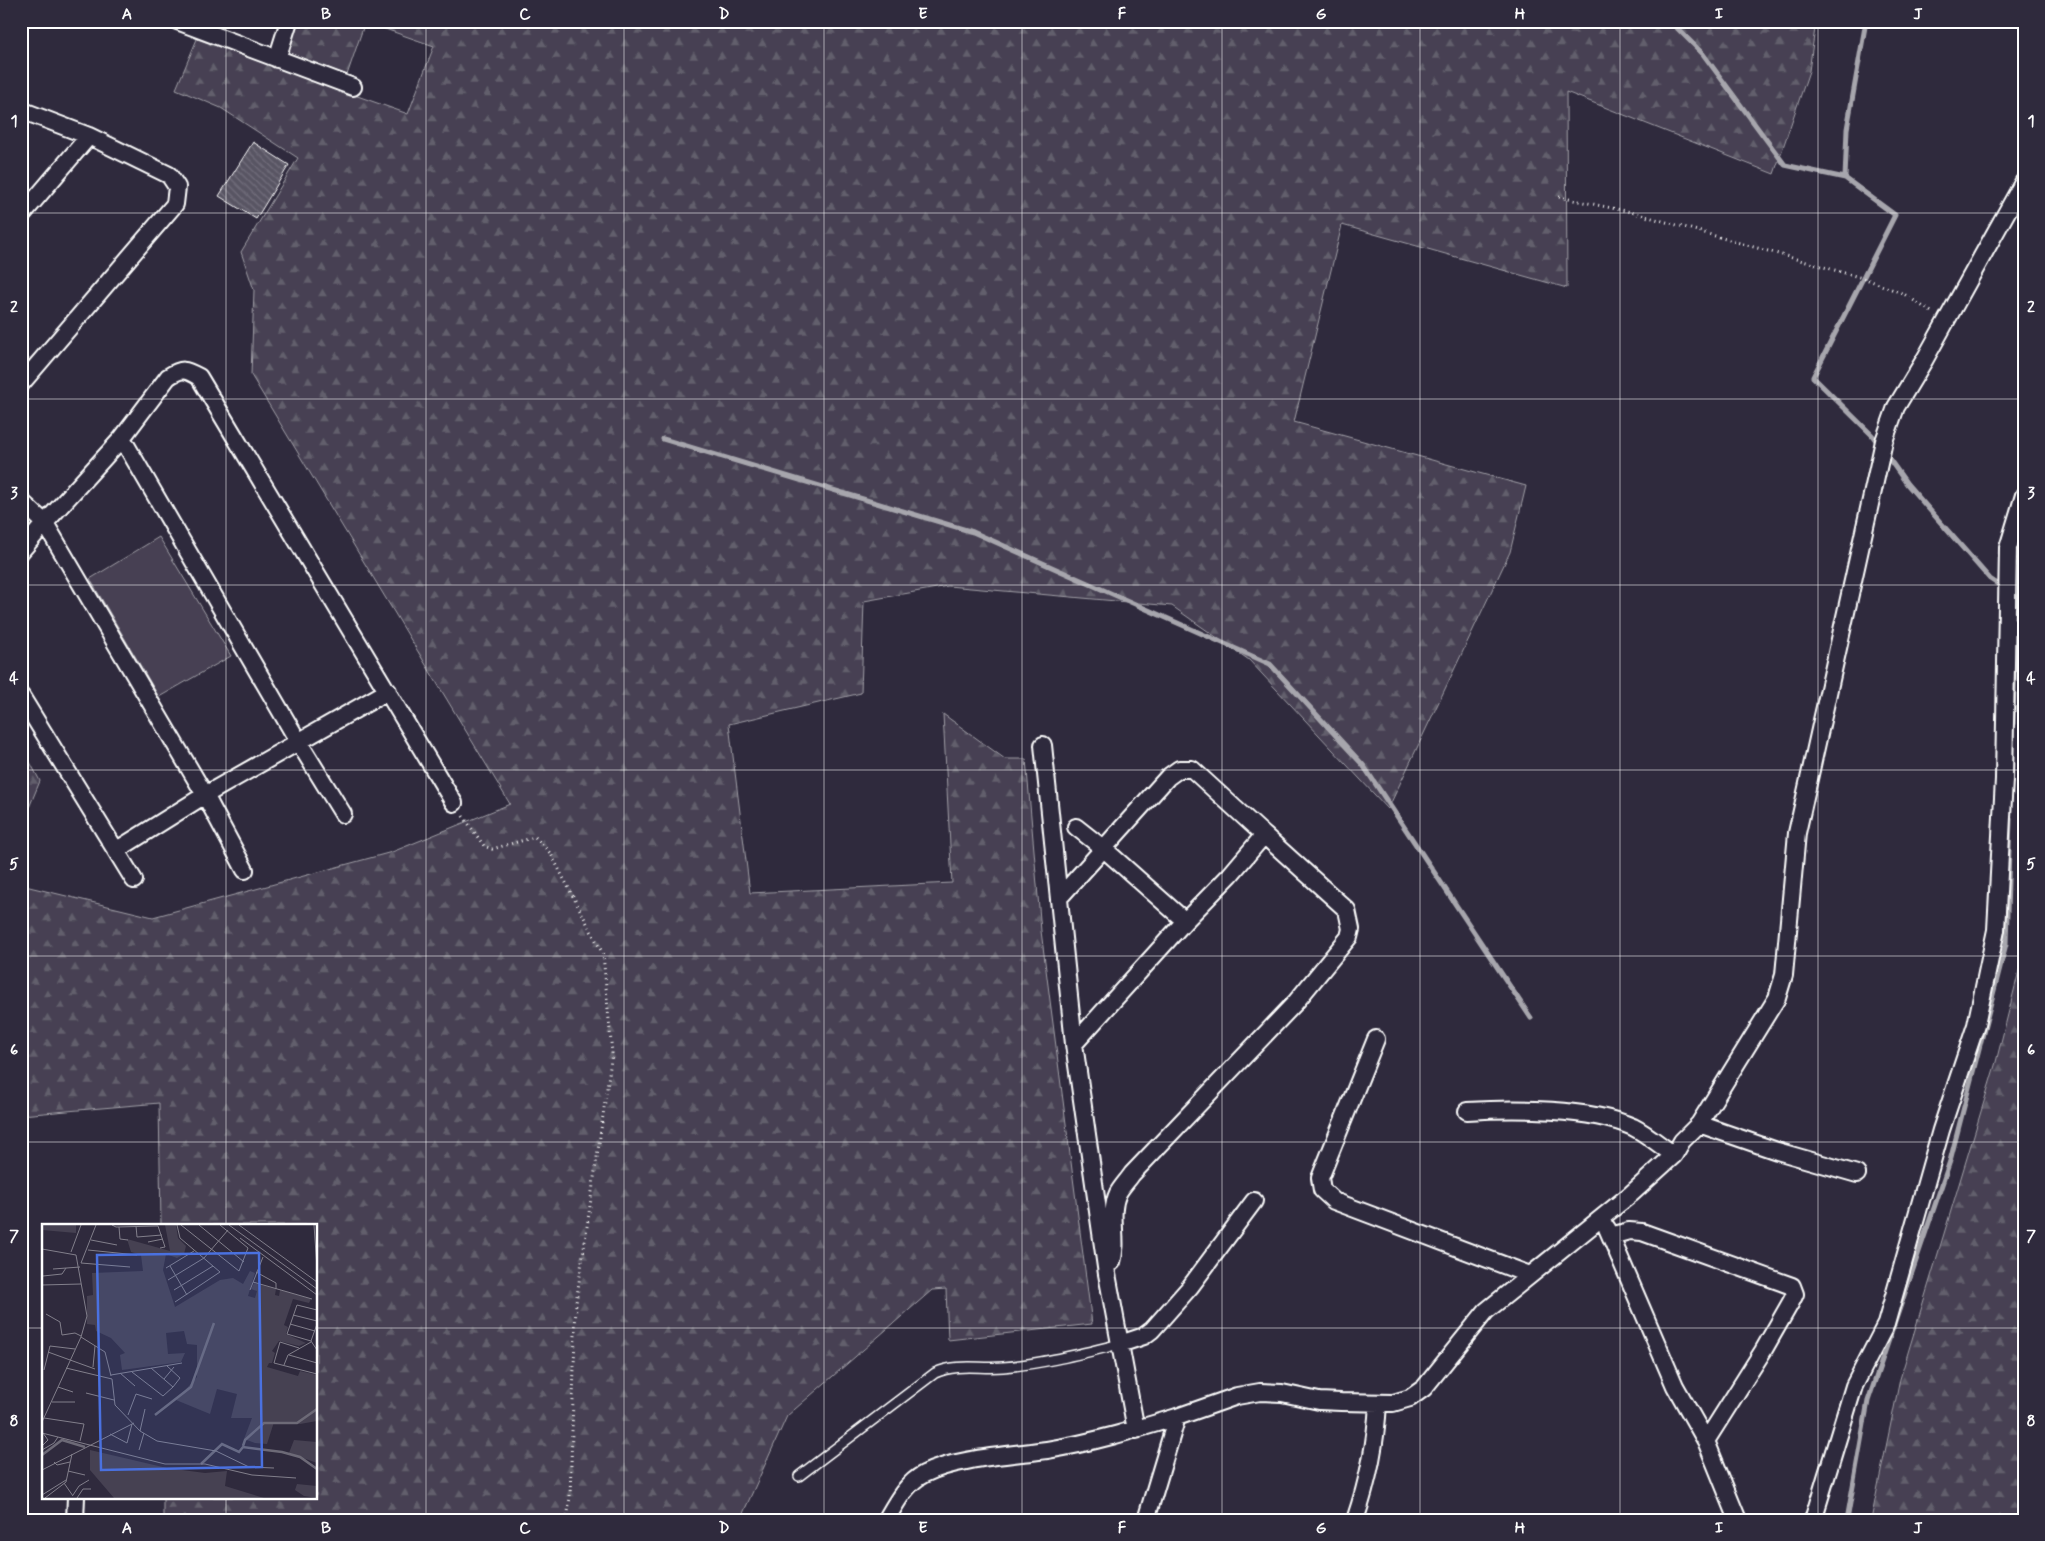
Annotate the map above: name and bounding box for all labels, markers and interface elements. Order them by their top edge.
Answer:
text: A [122,4,132,25]
text: B [321,4,331,25]
text: C [519,4,531,25]
text: D [718,4,730,25]
text: E [918,4,928,25]
text: F [1118,4,1127,25]
text: G [1316,4,1327,25]
text: H [1515,4,1526,25]
text: I [1715,4,1724,25]
text: J [1913,4,1923,25]
text: 1 [10,111,18,132]
text: 1 [2027,111,2035,132]
text: 2 [10,297,18,318]
text: 2 [2027,297,2035,318]
text: 3 [10,483,18,504]
text: 3 [2027,483,2035,504]
text: 4 [9,668,19,689]
text: 4 [2026,668,2036,689]
text: 5 [9,854,19,875]
text: 5 [2026,854,2036,875]
text: 6 [10,1040,18,1061]
text: 6 [2027,1040,2035,1061]
inset map [42,1224,318,1498]
text: 7 [9,1226,19,1247]
text: 7 [2026,1226,2036,1247]
text: 8 [9,1411,19,1432]
text: 8 [2026,1411,2036,1432]
text: A [122,1518,132,1539]
text: B [321,1518,331,1539]
text: C [519,1518,531,1539]
text: D [718,1518,730,1539]
text: E [918,1518,928,1539]
text: F [1118,1518,1127,1539]
text: G [1316,1518,1327,1539]
text: H [1515,1518,1526,1539]
text: I [1715,1518,1724,1539]
text: J [1913,1518,1923,1539]

